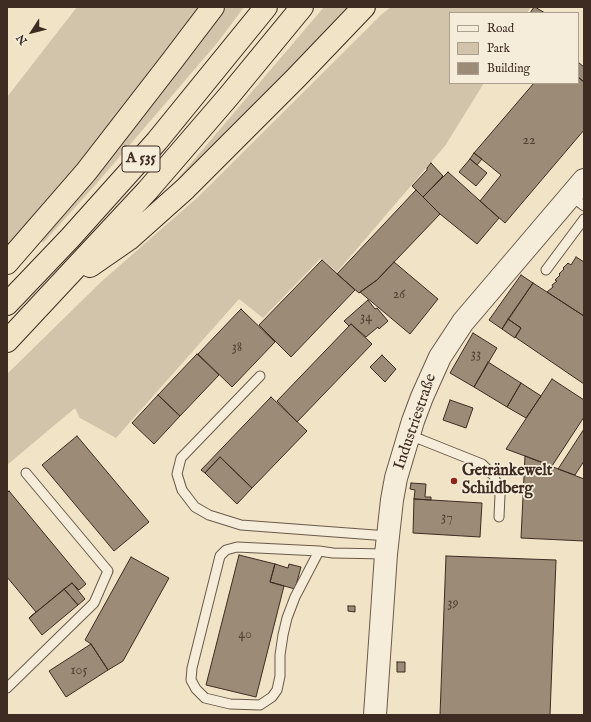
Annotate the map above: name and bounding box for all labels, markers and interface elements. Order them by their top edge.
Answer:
north arrow [12,12,52,52]
legend [449,12,579,84]
text: Road [487,21,514,36]
text: N [14,31,31,47]
text: Park [487,41,510,56]
text: Building [487,61,530,76]
house number: 22 [522,133,536,149]
road number: A 535 [122,146,160,172]
house number: 26 [393,287,405,303]
house number: 34 [360,310,372,326]
house number: 38 [232,340,242,356]
house number: 33 [471,347,481,363]
street label: Industriestraße [391,371,441,473]
place label: Getränkewelt Schildberg [462,462,552,500]
marker: Getränkewelt Schildberg [449,476,459,486]
house number: 37 [441,510,453,526]
house number: 39 [447,596,459,612]
house number: 40 [238,627,252,643]
house number: 105 [70,663,88,679]

